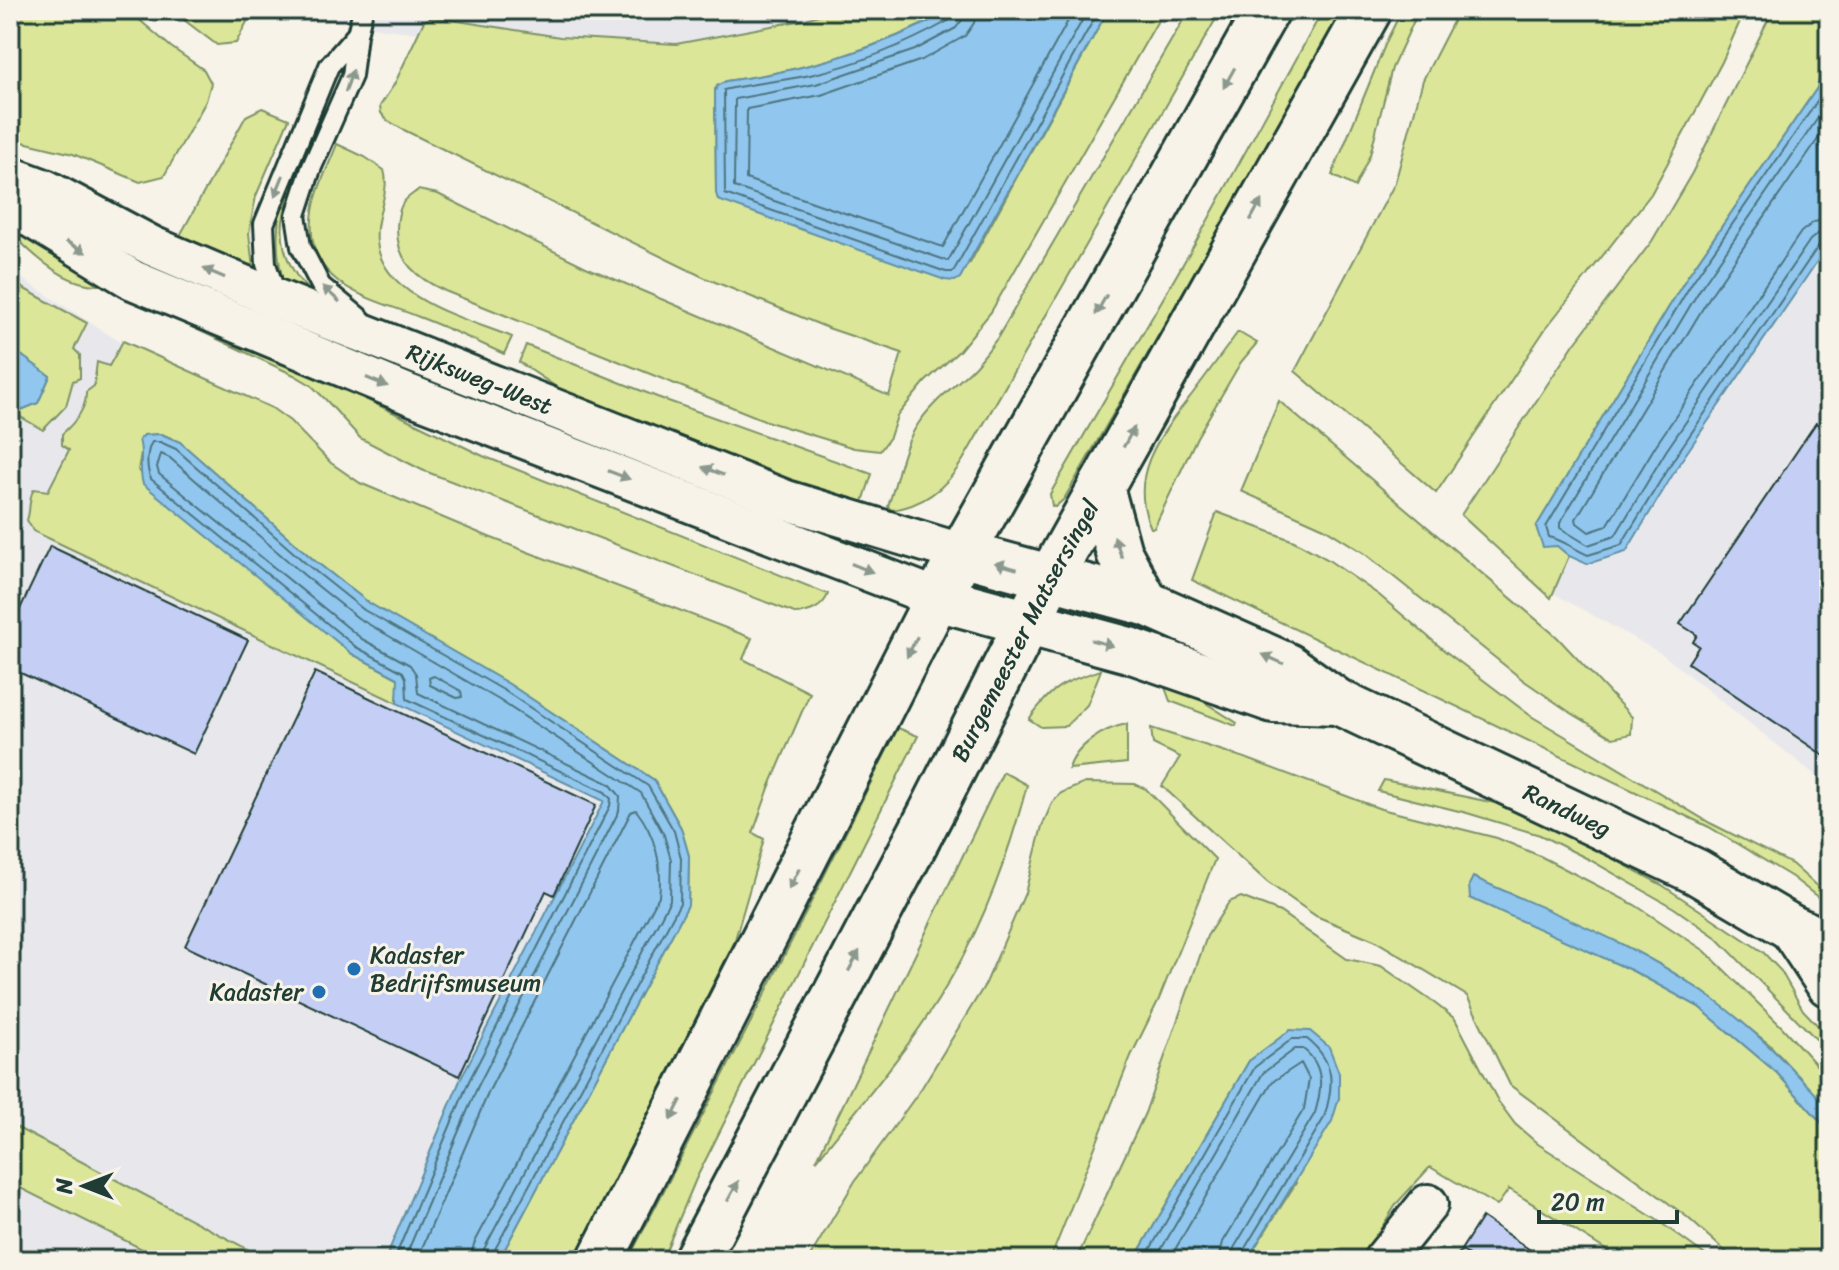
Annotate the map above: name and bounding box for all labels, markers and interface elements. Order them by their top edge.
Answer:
one-way arrow [1222,67,1236,89]
one-way arrow [343,69,355,93]
one-way arrow [272,174,285,198]
one-way arrow [1249,199,1263,221]
one-way arrow [65,240,87,254]
one-way arrow [202,266,226,279]
one-way arrow [322,285,341,303]
one-way arrow [1095,294,1109,316]
street label: Rijksweg-West [400,331,559,427]
one-way arrow [365,375,389,388]
one-way arrow [1122,426,1136,448]
one-way arrow [701,464,725,477]
one-way arrow [607,469,631,482]
street label: Burgemeester Matsersingel [939,491,1112,770]
one-way arrow [1112,535,1124,559]
one-way arrow [993,559,1017,572]
one-way arrow [850,562,874,575]
one-way arrow [905,636,919,659]
one-way arrow [1091,637,1115,650]
one-way arrow [1261,653,1284,666]
street label: Randweg [1516,772,1618,849]
one-way arrow [787,867,801,890]
place label: Kadaster Bedrijfsmuseum [370,934,541,1004]
one-way arrow [847,949,860,972]
marker: Kadaster Bedrijfsmuseum [345,960,363,978]
place label: Kadaster [210,971,305,1013]
marker: Kadaster [310,983,328,1001]
one-way arrow [669,1099,682,1122]
north arrow [44,1146,124,1226]
scale bar [1539,1174,1677,1224]
text: N [45,1178,84,1195]
one-way arrow [725,1180,739,1202]
text: 20 m [1551,1181,1605,1223]

